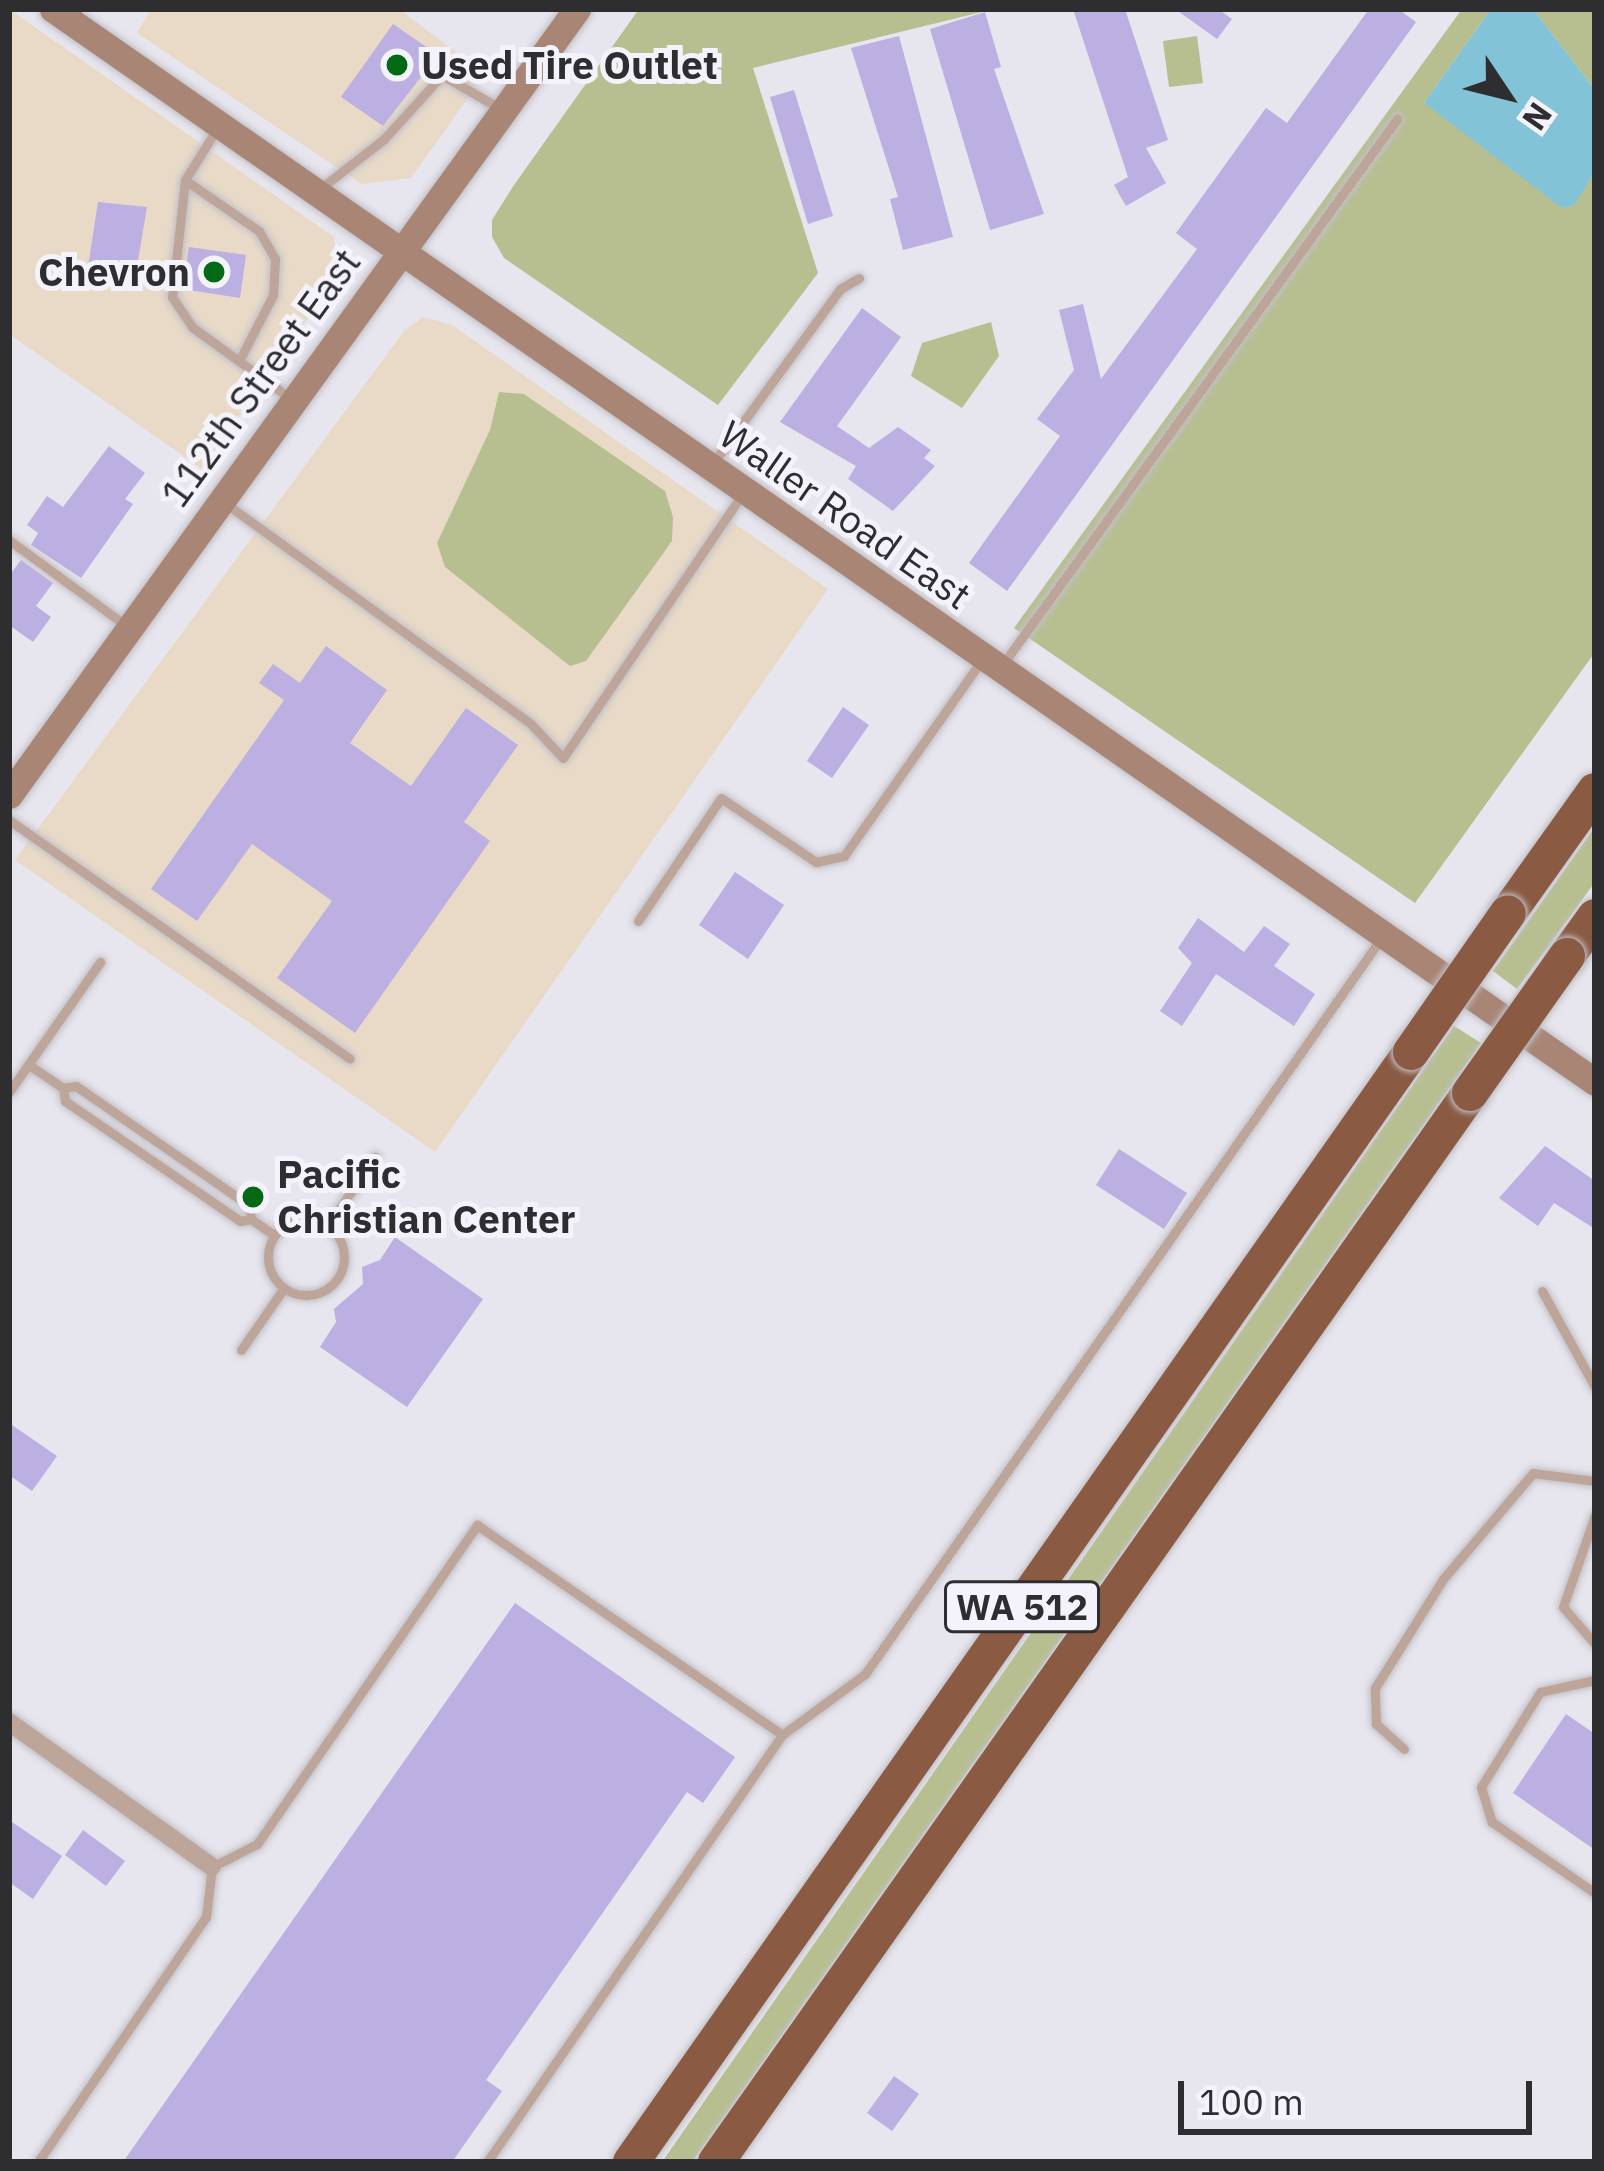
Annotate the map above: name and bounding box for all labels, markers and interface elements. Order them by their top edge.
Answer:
north arrow [1448,36,1568,156]
place label: Used Tire Outlet [421,42,718,88]
marker: Used Tire Outlet [384,52,410,78]
text: N [1513,95,1562,139]
street label: 112th Street East [152,240,370,516]
place label: Chevron [38,249,190,295]
marker: Chevron [201,259,227,285]
street label: Waller Road East [710,411,980,619]
place label: Pacific Christian Center [277,1152,576,1243]
marker: Pacific Christian Center [240,1184,266,1210]
road number: WA 512 [944,1577,1100,1637]
scale bar [1184,2057,1538,2131]
text: 100 m [1199,2078,1304,2125]

